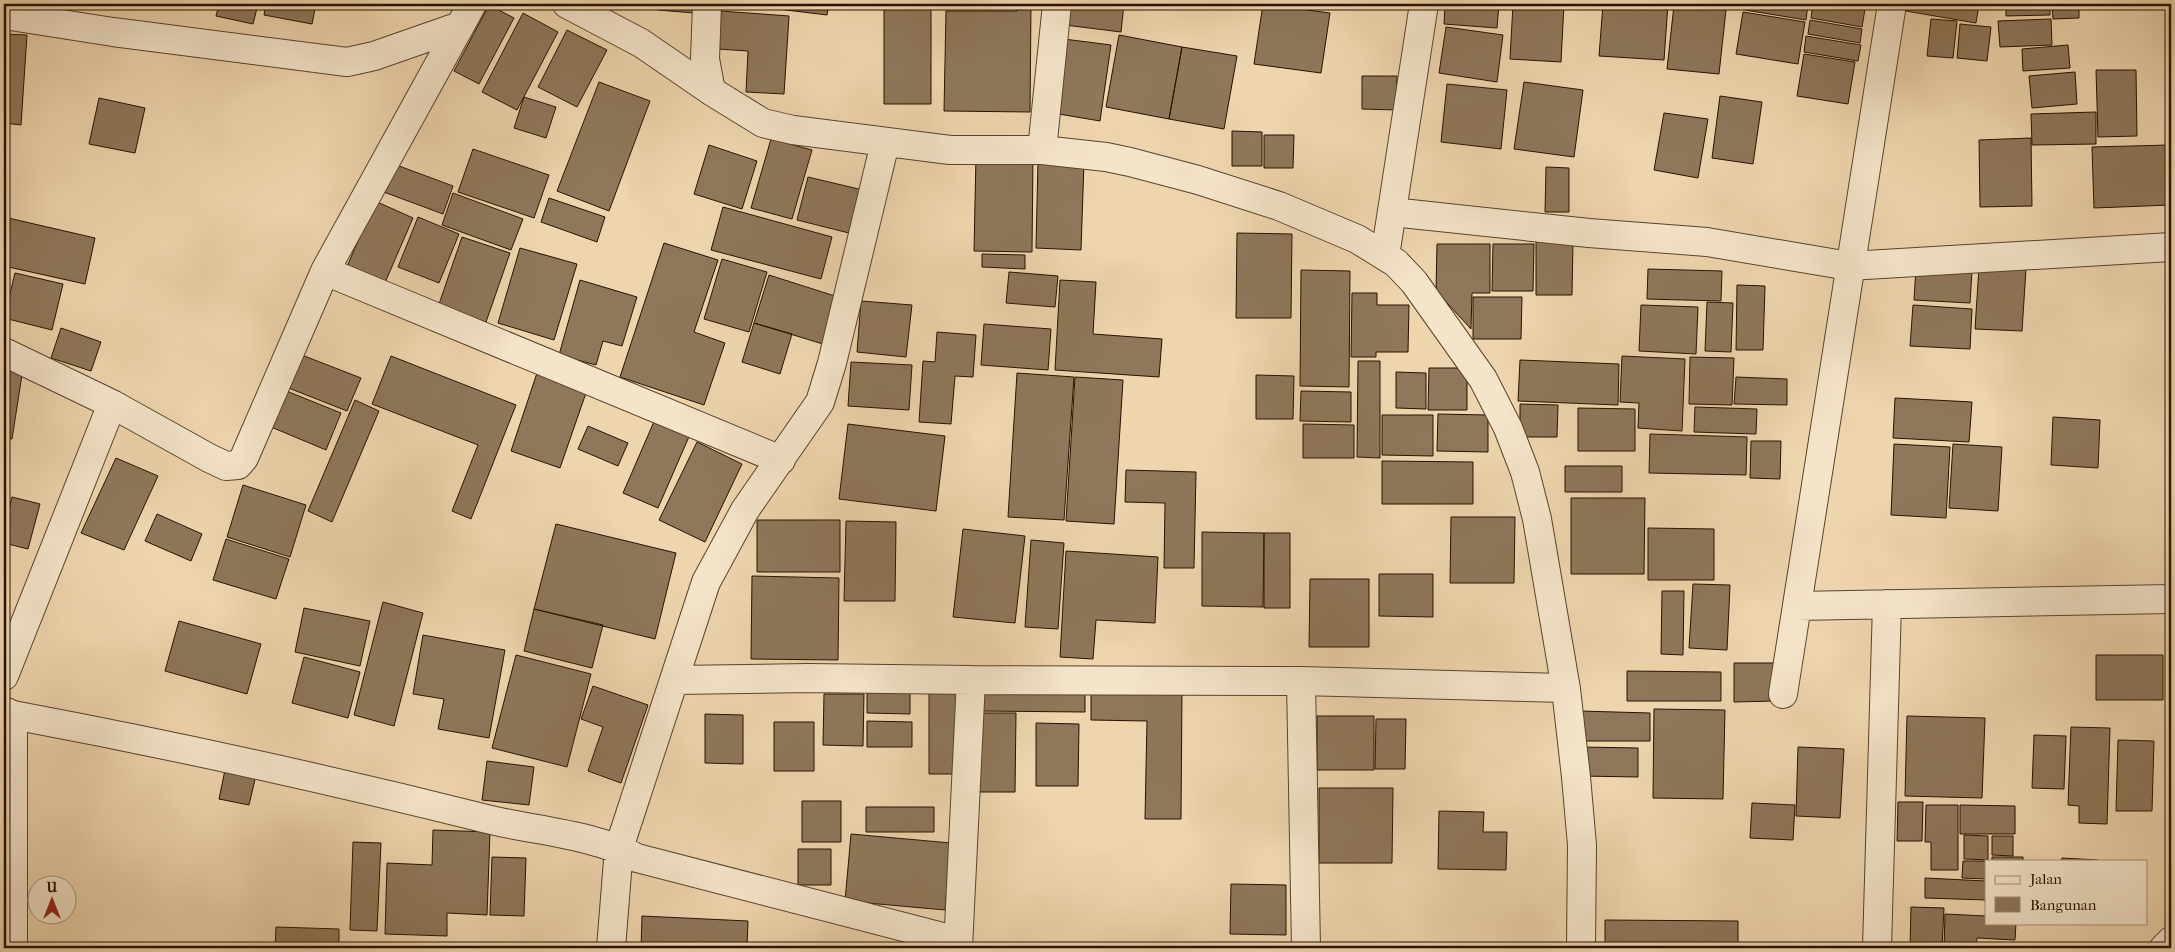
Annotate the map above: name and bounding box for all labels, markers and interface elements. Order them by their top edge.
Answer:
legend [1985,860,2148,924]
text: Jalan [2029,870,2062,888]
north arrow [28,874,78,924]
text: U [46,879,58,896]
text: Bangunan [2030,896,2097,914]

